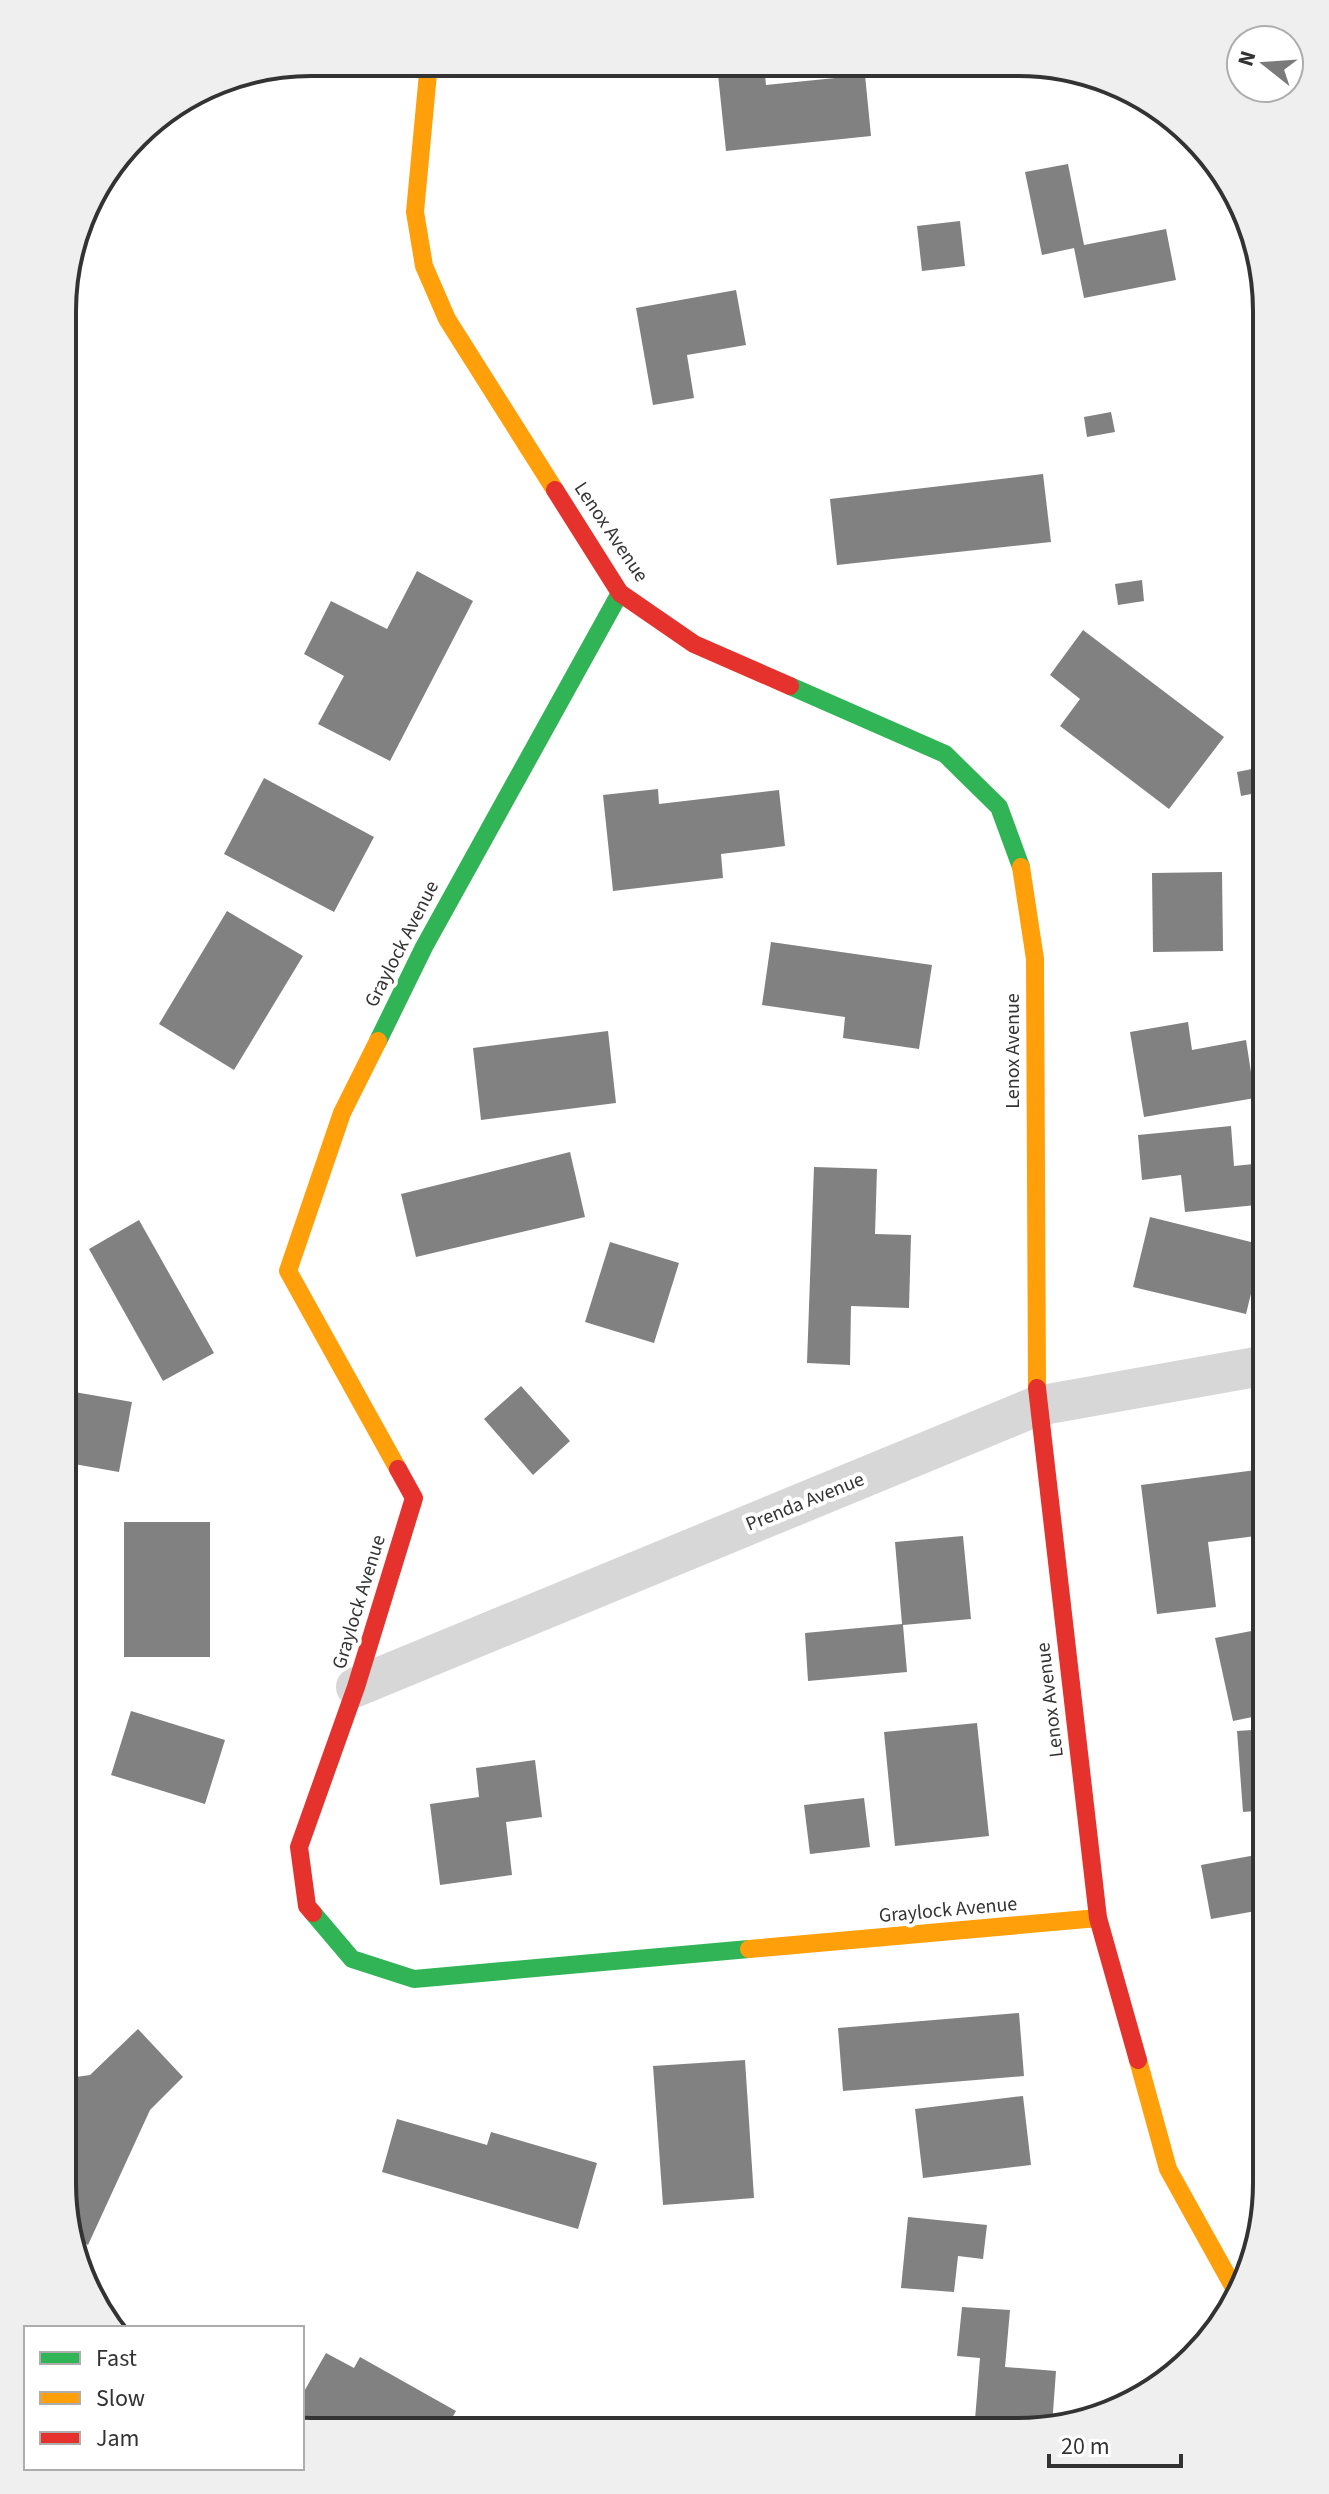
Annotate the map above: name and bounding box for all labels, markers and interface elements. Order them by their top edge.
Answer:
north arrow [1225,24,1305,104]
text: N [1229,47,1264,70]
street label: Lenox Avenue [567,476,655,588]
street label: Graylock Avenue [358,876,446,1012]
street label: Lenox Avenue [999,993,1027,1109]
street label: Prenda Avenue [741,1465,869,1539]
street label: Graylock Avenue [325,1531,393,1672]
street label: Lenox Avenue [1029,1641,1071,1759]
street label: Graylock Avenue [878,1890,1018,1930]
legend [24,2326,304,2470]
text: Fast [96,2341,137,2376]
text: Slow [96,2381,145,2416]
scale bar [1049,2418,1181,2468]
text: Jam [96,2421,140,2456]
text: 20 m [1061,2429,1110,2464]

